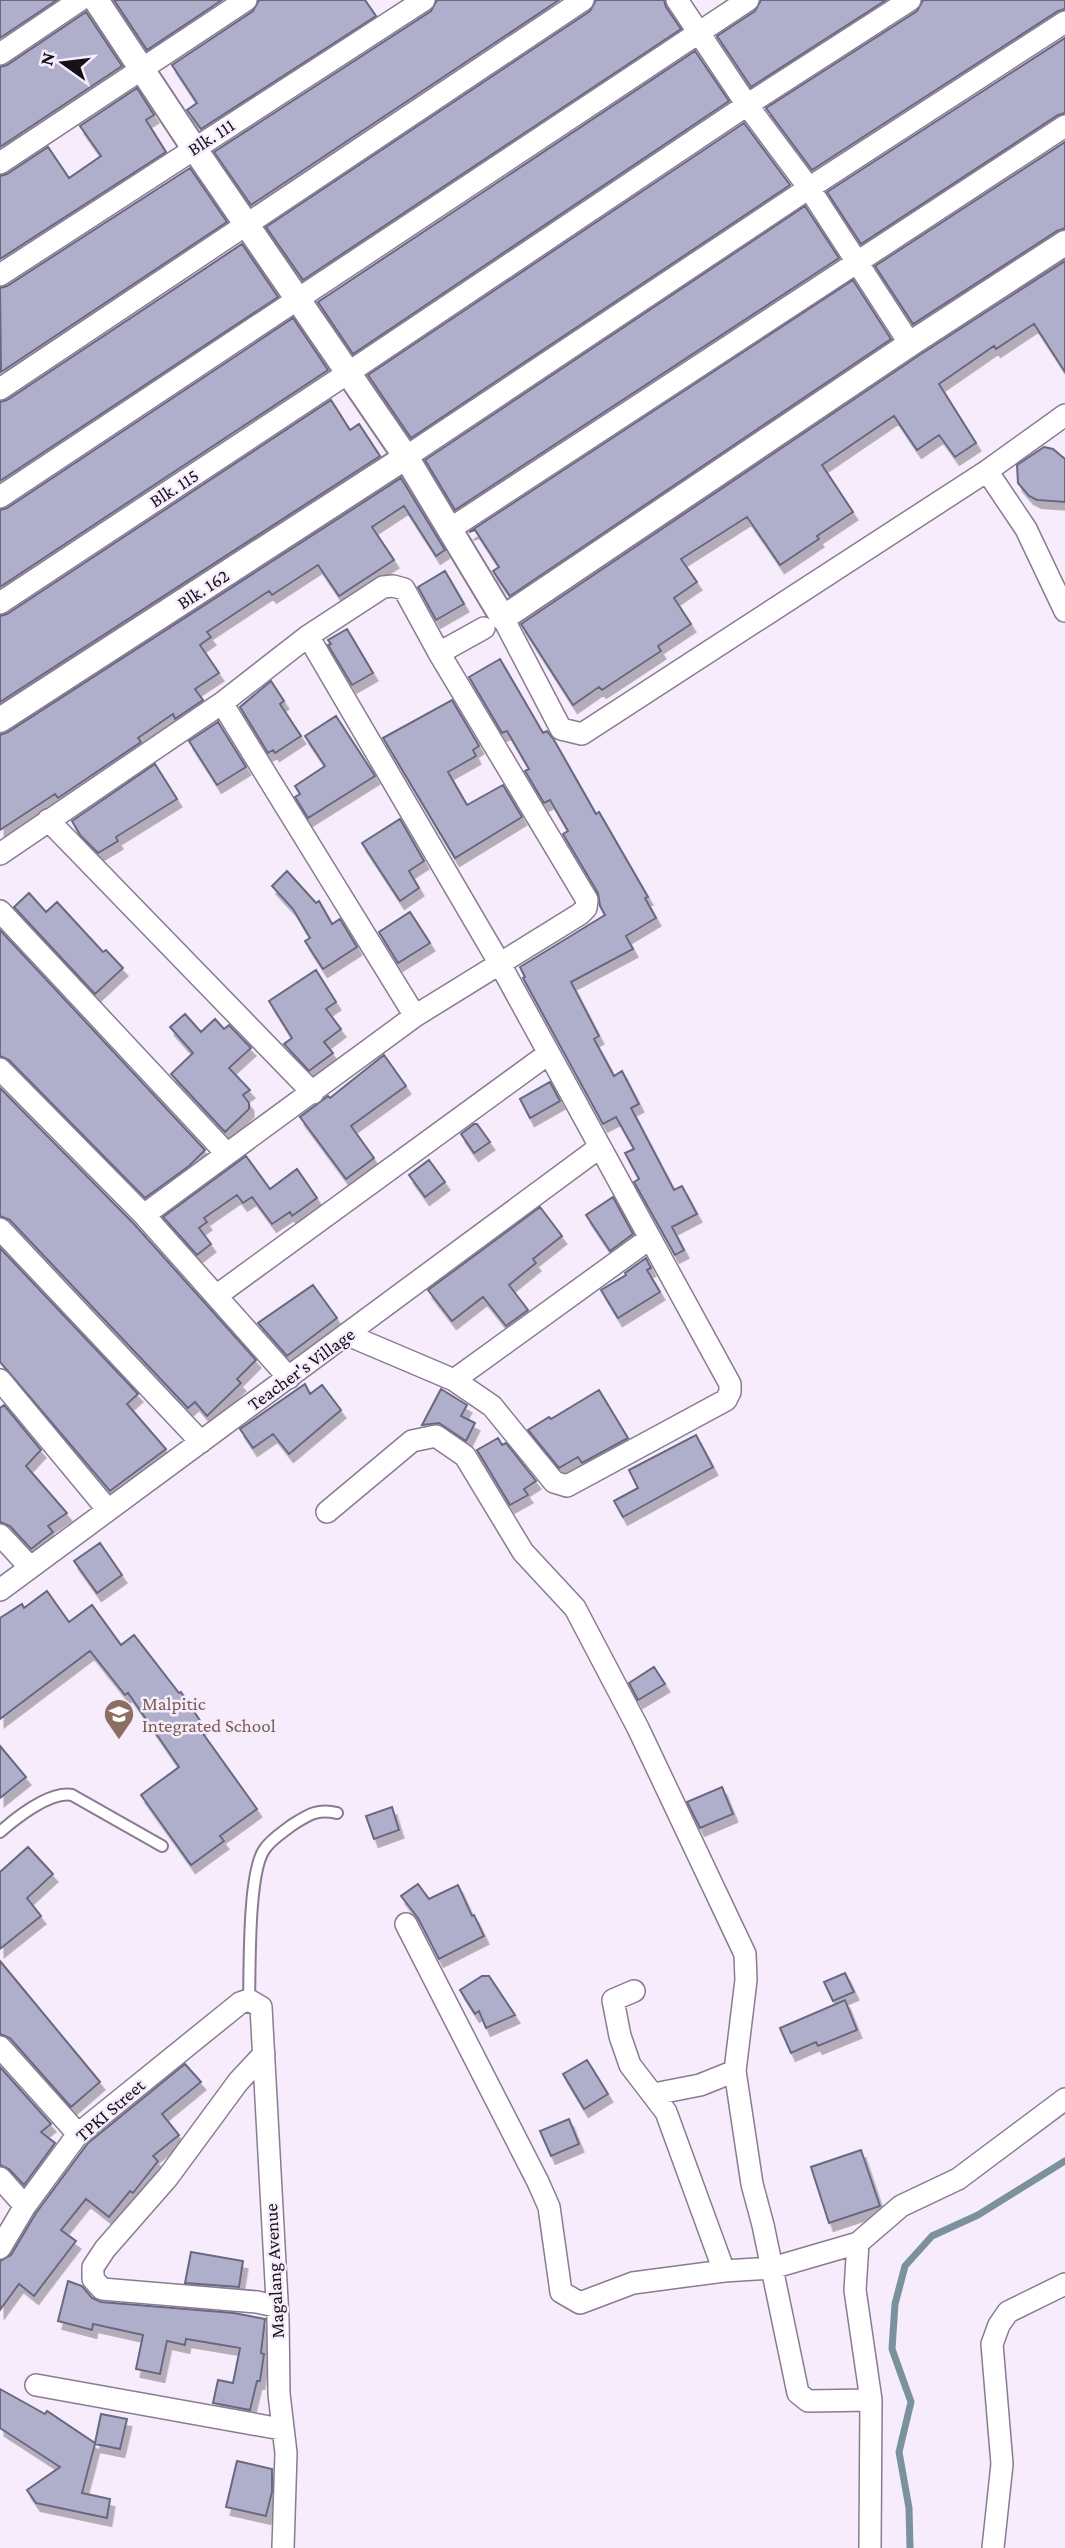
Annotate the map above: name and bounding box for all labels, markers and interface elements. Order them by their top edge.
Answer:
north arrow [28,28,98,98]
text: N [35,50,59,68]
street label: Blk. 111 [184,114,238,160]
street label: Blk. 115 [146,464,202,512]
street label: Blk. 162 [173,565,233,613]
street label: Teacher's Village [243,1323,359,1415]
place label: Malpitic Integrated School [142,1693,276,1736]
school or university icon: Malpitic Integrated School [102,1697,136,1741]
street label: TPKI Street [71,2074,149,2146]
street label: Magalang Avenue [260,2203,288,2339]

